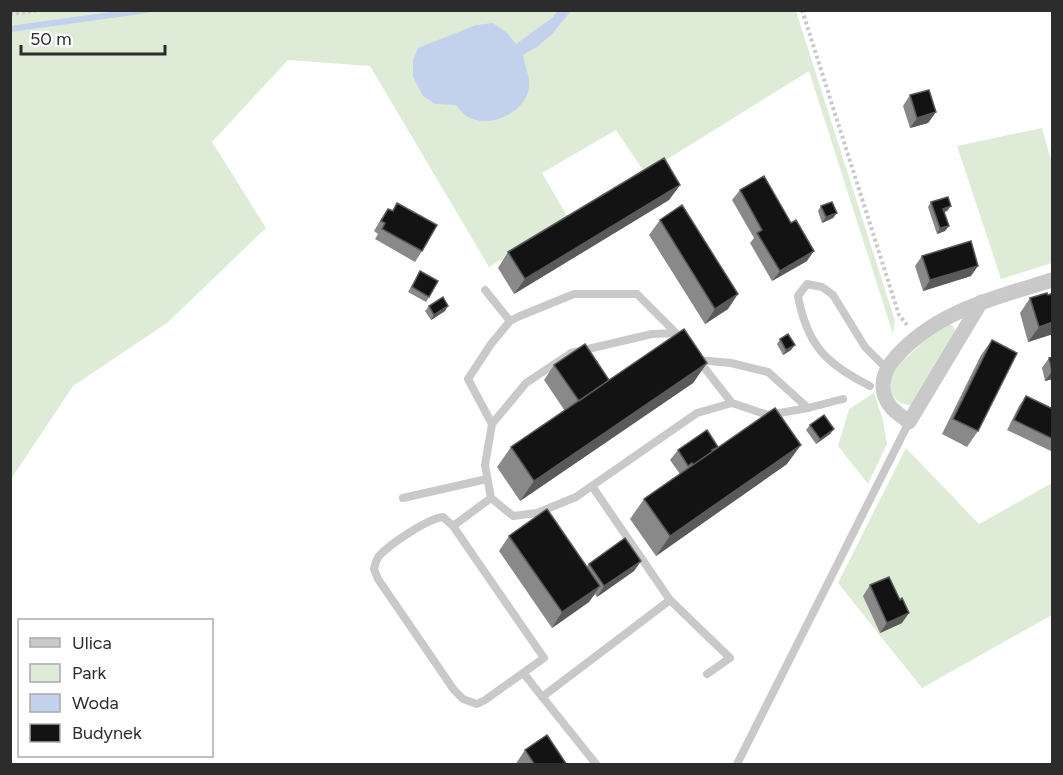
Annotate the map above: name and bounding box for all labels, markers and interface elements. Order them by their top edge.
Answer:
scale bar [21,18,165,56]
text: 50 m [30,28,72,50]
legend [18,619,213,757]
text: Ulica [72,632,112,654]
text: Park [72,662,107,684]
text: Woda [72,692,119,714]
text: Budynek [72,722,142,744]

